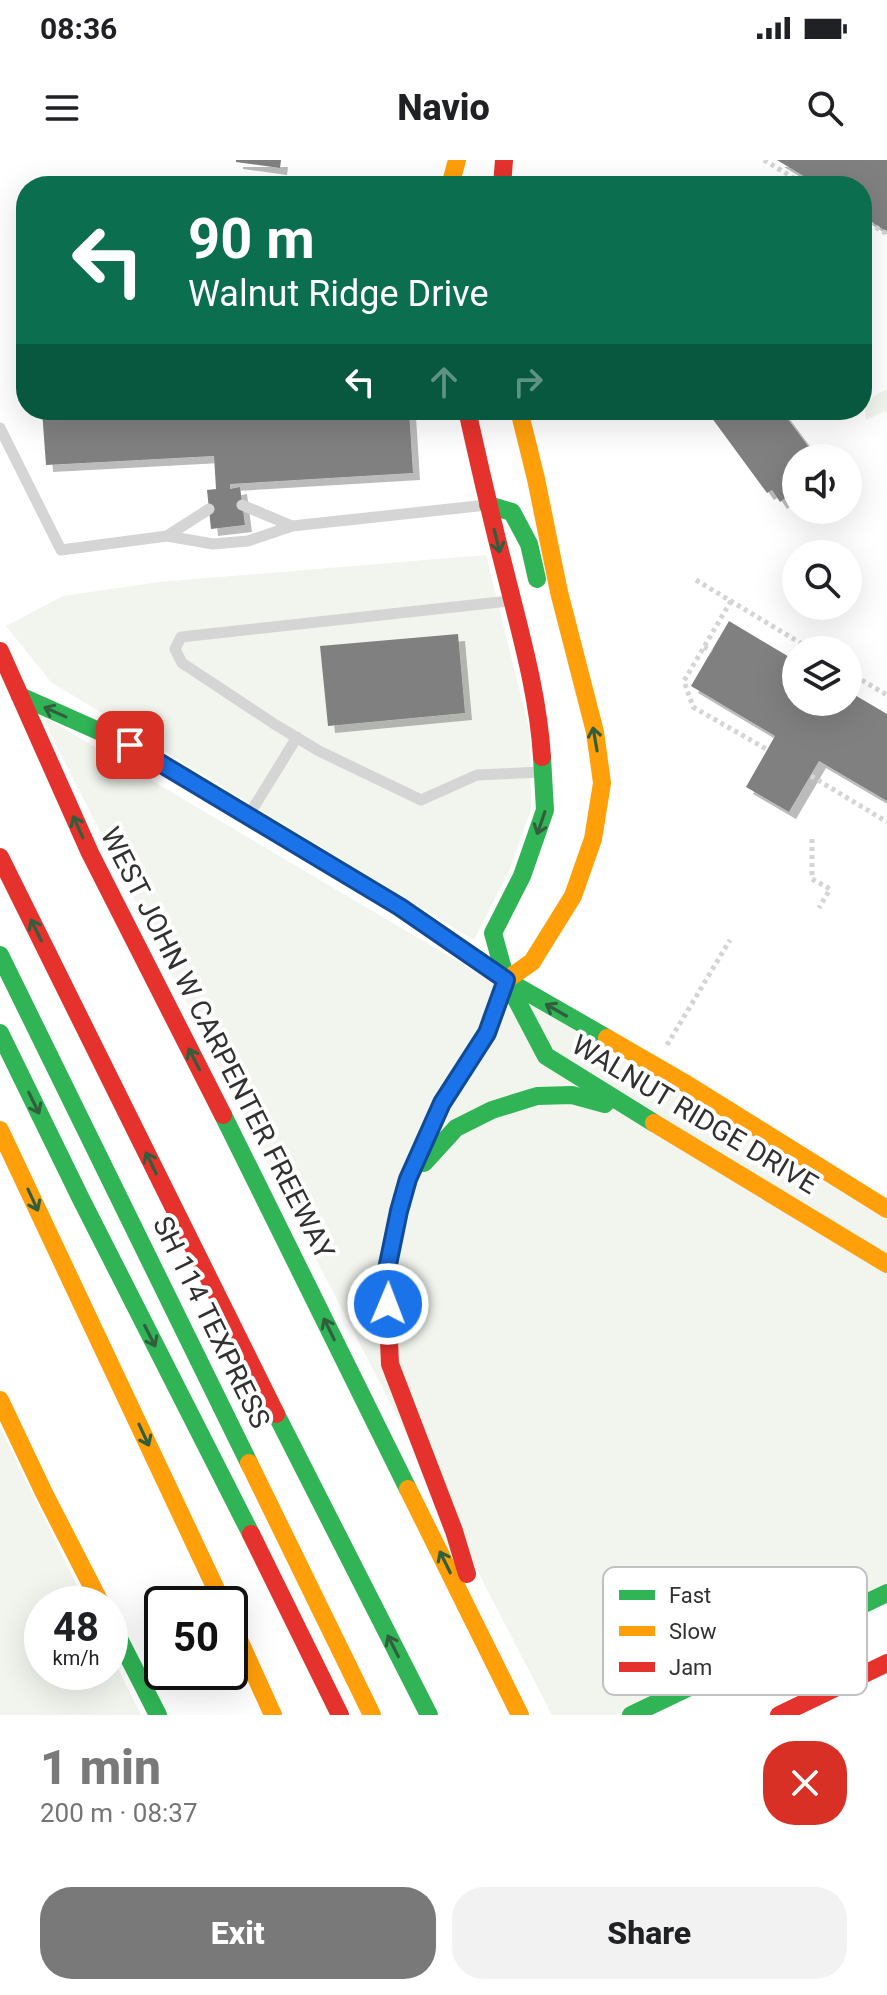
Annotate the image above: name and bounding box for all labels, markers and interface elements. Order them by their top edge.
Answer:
text: 08:36 [40,11,117,46]
icon: menu [40,86,84,130]
icon: search [803,86,847,130]
text: Navio [397,87,490,129]
text: 90 m [188,206,315,272]
icon: left [56,208,160,312]
text: Walnut Ridge Drive [188,273,488,315]
icon: left [338,360,382,404]
icon: ahead [422,360,466,404]
icon: right [506,360,550,404]
map controls [782,444,862,716]
button: sound [782,444,862,524]
one-way arrow [490,527,505,553]
button: search [782,540,862,620]
button: layers [782,636,862,716]
one-way arrow [43,703,68,718]
pin [96,711,164,779]
icon: arrive [108,723,152,767]
one-way arrow [587,727,602,752]
one-way arrow [532,810,547,835]
one-way arrow [70,815,85,839]
street label: WEST JOHN W CARPENTER FREEWAY [94,822,341,1265]
one-way arrow [28,918,43,942]
one-way arrow [545,1002,568,1018]
street label: WALNUT RIDGE DRIVE [566,1028,824,1201]
one-way arrow [186,1048,202,1072]
one-way arrow [27,1091,42,1115]
one-way arrow [143,1151,159,1175]
one-way arrow [26,1188,41,1212]
street label: SH 114 TEXPRESS [146,1211,277,1433]
position arrow [346,1262,430,1346]
one-way arrow [321,1317,337,1341]
one-way arrow [143,1323,159,1347]
one-way arrow [137,1423,152,1447]
one-way arrow [437,1550,453,1574]
legend [603,1567,867,1695]
text: Fast [669,1583,711,1608]
speed limit sign: 50 [144,1586,248,1690]
text: 48 [53,1604,99,1651]
text: Slow [669,1619,717,1644]
one-way arrow [384,1634,400,1658]
text: km/h [53,1646,99,1670]
text: Jam [669,1655,712,1680]
text: 1 min [40,1739,161,1796]
button: close [763,1741,847,1825]
text: 200 m · 08:37 [40,1798,198,1828]
button: Exit [40,1887,436,1979]
button: Share [452,1887,847,1979]

